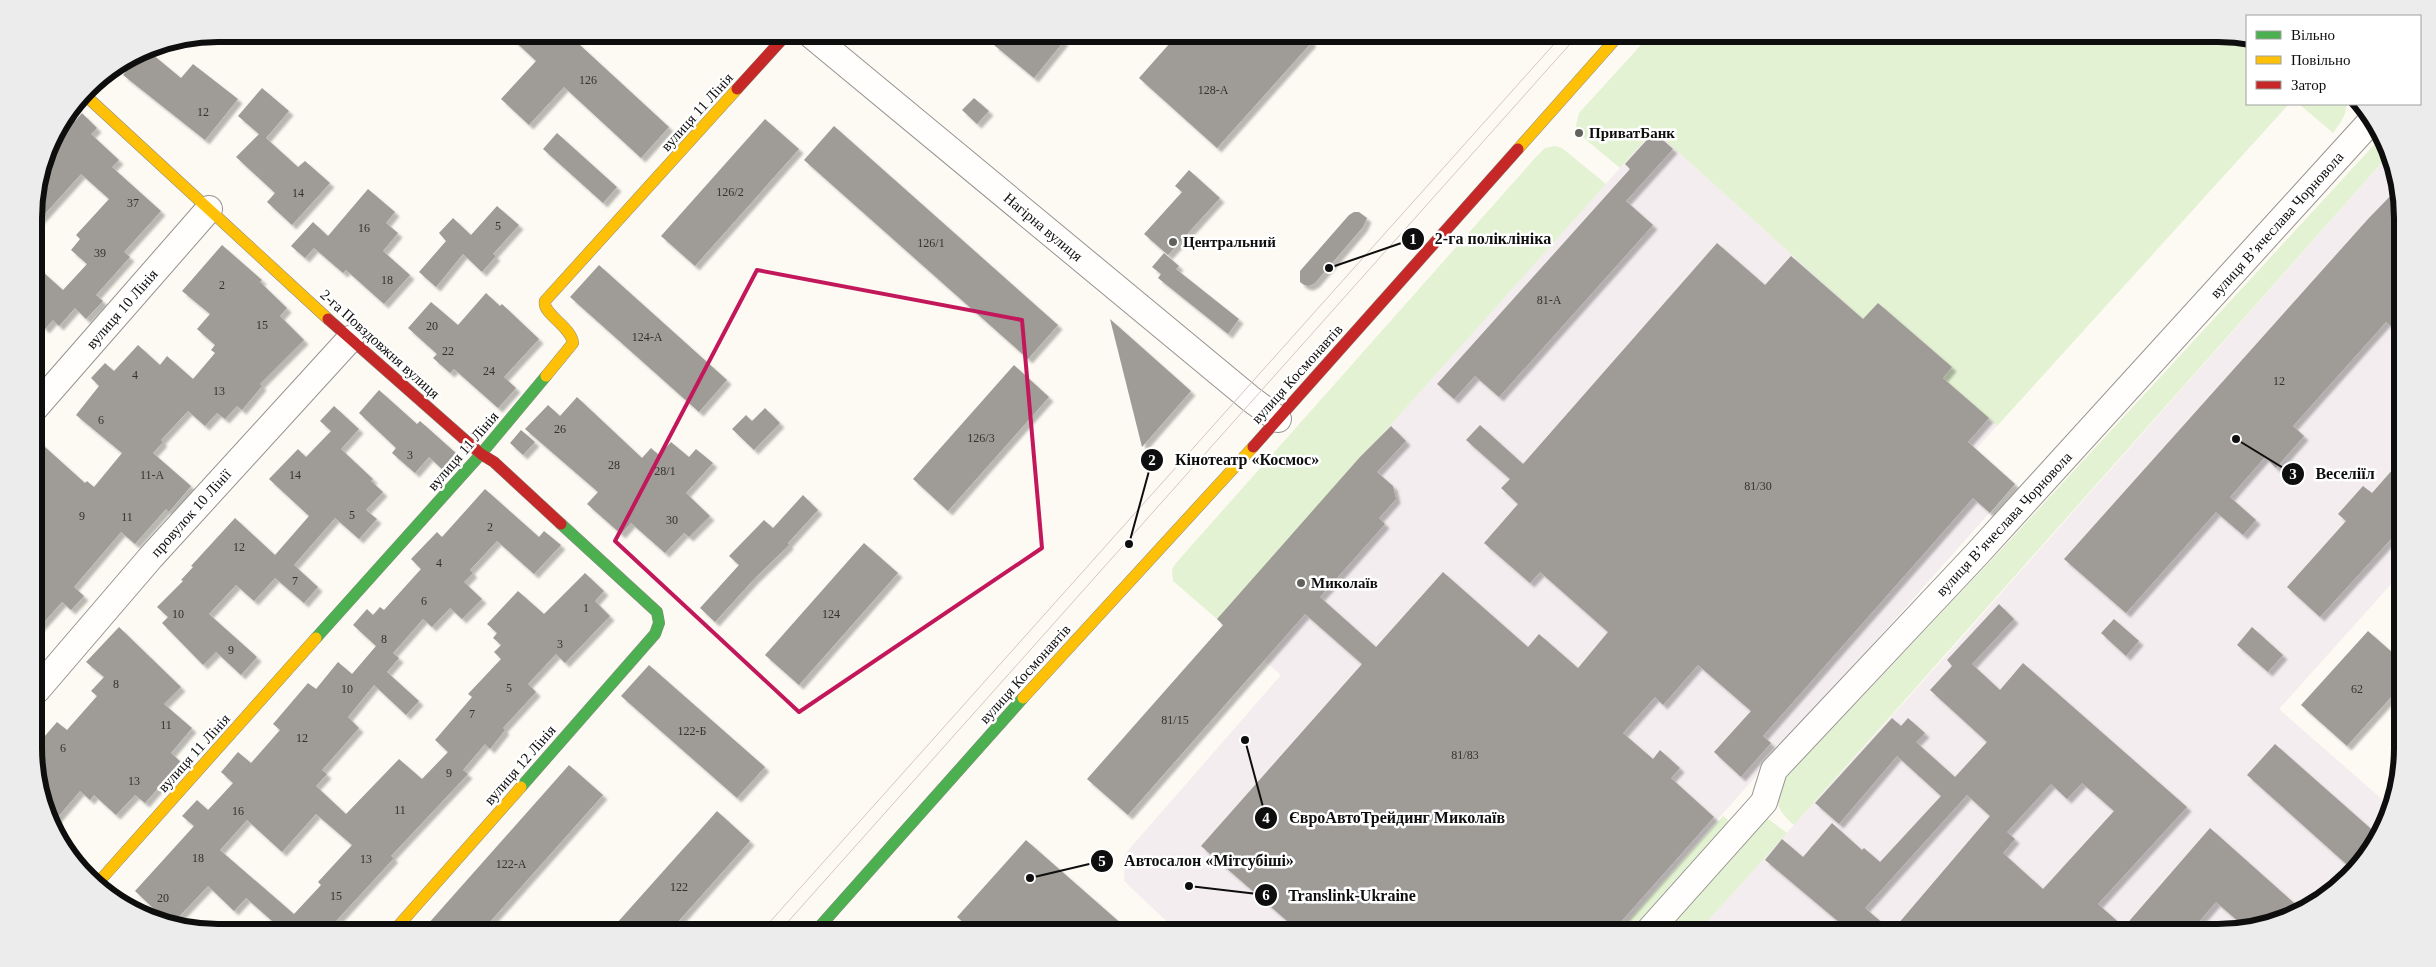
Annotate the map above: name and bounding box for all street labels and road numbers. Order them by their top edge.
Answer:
street label: вулиця 11 Лінія [658,70,736,154]
street label: вулиця Вʼячеслава Чорновола [2207,148,2347,301]
street label: Нагірна вулиця [1000,190,1086,265]
street label: вулиця 10 Лінія [83,266,161,352]
street label: 2-га Повздовжня вулиця [317,286,443,402]
street label: вулиця Космонавтів [1248,321,1346,427]
street label: вулиця 11 Лінія [424,408,502,494]
street label: вулиця Вʼячеслава Чорновола [1933,448,2075,599]
street label: провулок 10 Лінії [148,465,235,560]
street label: вулиця Космонавтів [976,621,1074,727]
street label: вулиця 11 Лінія [155,711,233,795]
street label: вулиця 12 Лінія [481,722,559,808]

